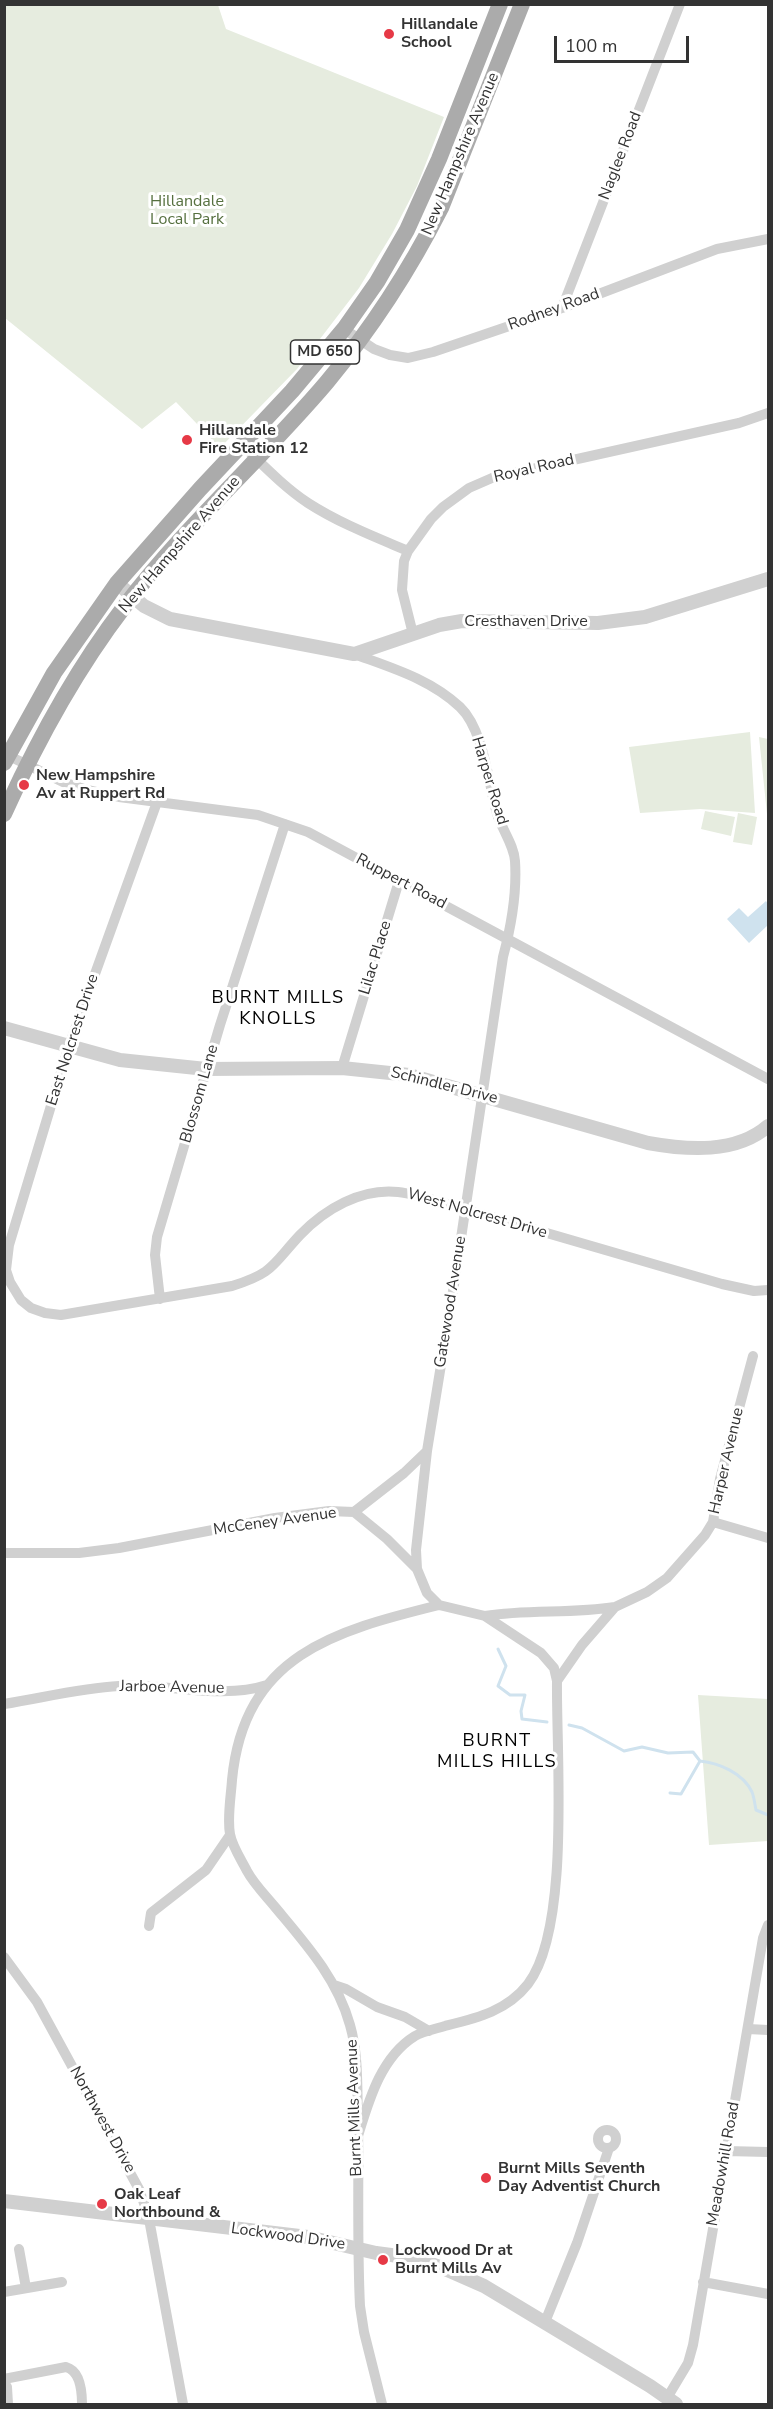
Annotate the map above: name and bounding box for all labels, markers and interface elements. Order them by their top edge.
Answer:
place label: Hillandale School [401,15,478,53]
scale bar [557,24,692,62]
marker: Hillandale School [382,27,396,41]
text: 100 m [565,34,617,58]
street label: New Hampshire Avenue [418,70,504,238]
street label: Naglee Road [595,109,647,203]
park label: Hillandale Local Park [150,192,224,230]
street label: Rodney Road [506,285,602,335]
road number: MD 650 [290,340,360,364]
place label: Hillandale Fire Station 12 [199,421,308,459]
marker: Hillandale Fire Station 12 [180,433,194,447]
street label: Royal Road [492,450,576,488]
street label: New Hampshire Avenue [115,473,245,617]
street label: Cresthaven Drive [464,612,588,632]
street label: Harper Road [466,735,512,827]
place label: New Hampshire Av at Ruppert Rd [36,766,165,804]
marker: New Hampshire Av at Ruppert Rd [17,778,31,792]
street label: Ruppert Road [352,850,450,914]
street label: Lilac Place [356,919,396,997]
street label: East Nolcrest Drive [43,972,103,1108]
district label: BURNT MILLS KNOLLS [212,988,344,1030]
street label: Blossom Lane [177,1043,223,1145]
street label: Schindler Drive [389,1063,499,1109]
street label: West Nolcrest Drive [405,1185,549,1243]
street label: Gatewood Avenue [431,1235,471,1369]
street label: Harper Avenue [705,1406,749,1516]
street label: McCeney Avenue [212,1504,338,1540]
street label: Jarboe Avenue [119,1677,225,1699]
district label: BURNT MILLS HILLS [437,1731,557,1774]
street label: Burnt Mills Avenue [343,2039,367,2177]
street label: Northwest Drive [65,2063,139,2177]
street label: Meadowhill Road [704,2100,744,2228]
place label: Burnt Mills Seventh Day Adventist Church [498,2159,660,2197]
marker: Burnt Mills Seventh Day Adventist Church [479,2171,493,2185]
place label: Oak Leaf Northbound & [114,2185,220,2223]
marker: Oak Leaf Northbound & [95,2197,109,2211]
street label: Lockwood Drive [230,2219,346,2255]
place label: Lockwood Dr at Burnt Mills Av [395,2241,512,2279]
marker: Lockwood Dr at Burnt Mills Av [376,2253,390,2267]

